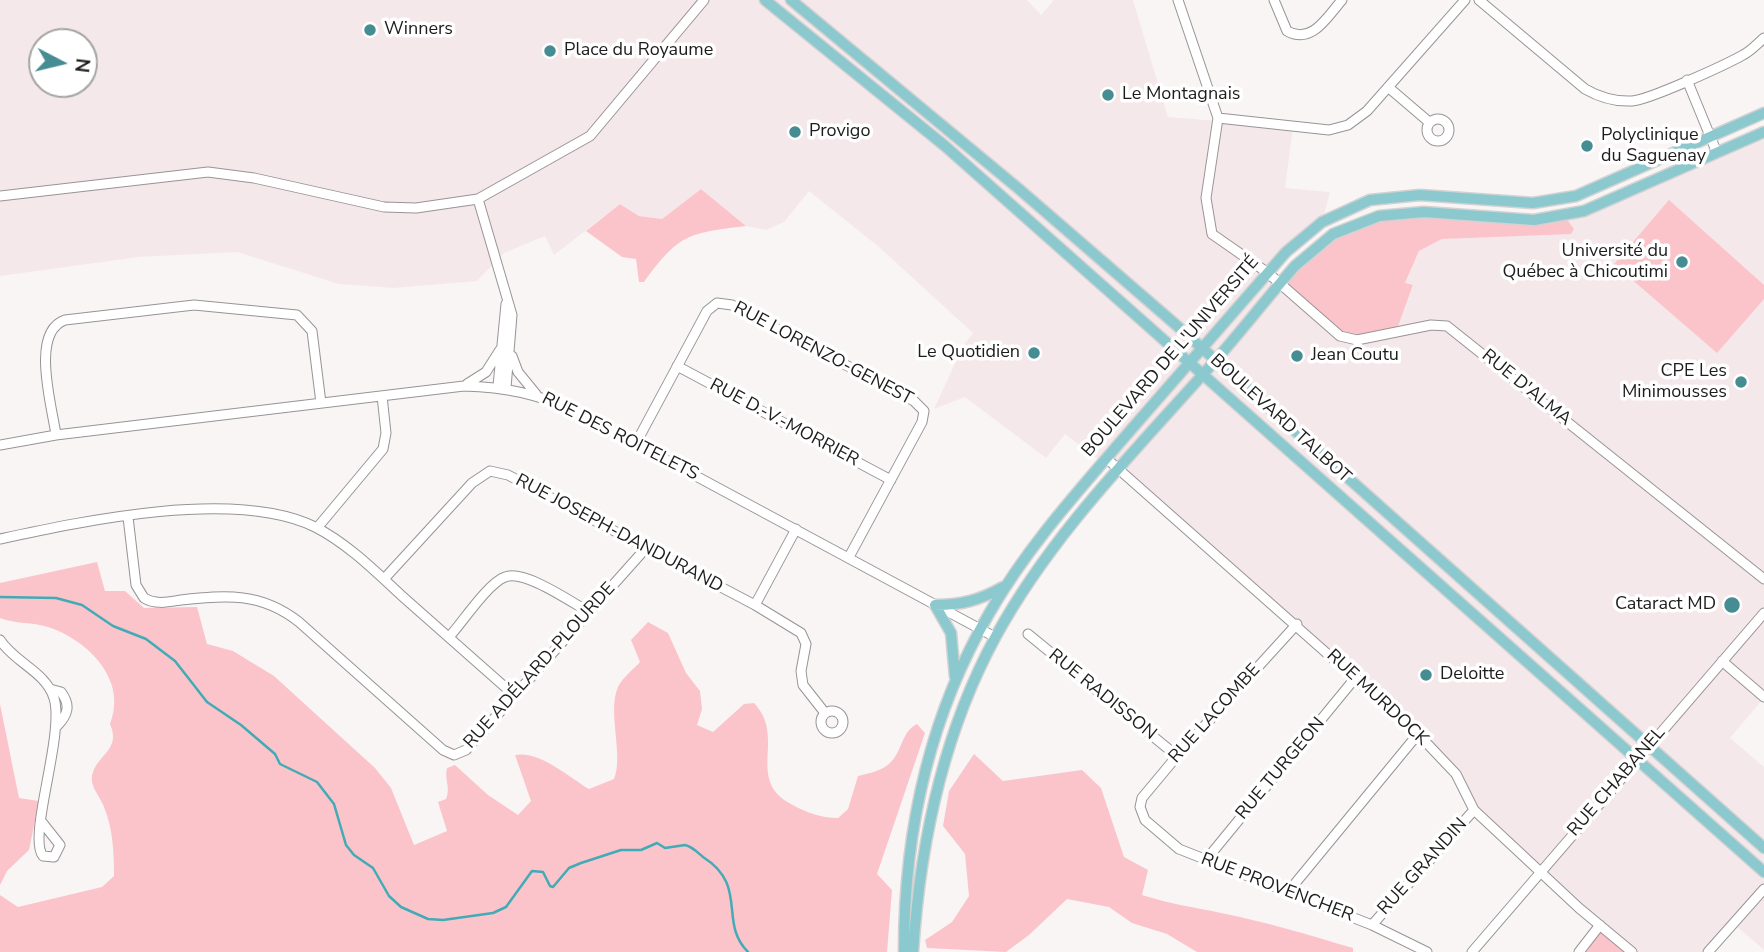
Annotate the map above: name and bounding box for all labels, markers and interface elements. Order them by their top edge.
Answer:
place label: Winners [384,19,453,41]
marker: Winners [362,22,378,38]
north arrow [28,28,98,98]
place label: Place du Royaume [564,40,713,62]
marker: Place du Royaume [542,43,558,59]
text: N [68,57,96,74]
place label: Le Montagnais [1122,84,1240,106]
marker: Le Montagnais [1100,87,1116,103]
place label: Provigo [809,121,870,143]
marker: Provigo [787,124,803,140]
place label: Polyclinique du Saguenay [1601,125,1706,168]
marker: Polyclinique du Saguenay [1579,138,1595,154]
place label: Université du Québec à Chicoutimi [1502,241,1668,284]
street label: BOULEVARD DE L'UNIVERSITÉ [1078,252,1264,462]
marker: Université du Québec à Chicoutimi [1674,254,1690,270]
street label: RUE LORENZO-GENEST [730,298,916,410]
place label: Le Quotidien [917,342,1020,364]
marker: Le Quotidien [1026,345,1042,361]
place label: Jean Coutu [1311,345,1399,367]
street label: RUE D'ALMA [1477,345,1575,431]
marker: Jean Coutu [1289,348,1305,364]
street label: BOULEVARD TALBOT [1205,350,1355,488]
place label: CPE Les Minimousses [1622,361,1727,404]
marker: CPE Les Minimousses [1733,374,1749,390]
street label: RUE D.-V.-MORRIER [706,375,862,471]
street label: RUE DES ROITELETS [538,388,702,486]
street label: RUE JOSEPH-DANDURAND [512,470,726,598]
street label: RUE ADÉLARD-PLOURDE [460,578,620,754]
place label: Cataract MD [1615,594,1716,616]
marker: Cataract MD [1722,595,1742,615]
street label: RUE RADISSON [1044,645,1160,745]
street label: RUE MURDOCK [1322,645,1432,751]
street label: RUE LACOMBE [1165,660,1265,768]
place label: Deloitte [1440,664,1504,686]
marker: Deloitte [1418,667,1434,683]
street label: RUE TURGEON [1232,713,1330,825]
street label: RUE CHABANEL [1564,723,1670,841]
street label: RUE GRANDIN [1374,814,1472,920]
street label: RUE PROVENCHER [1198,849,1356,927]

